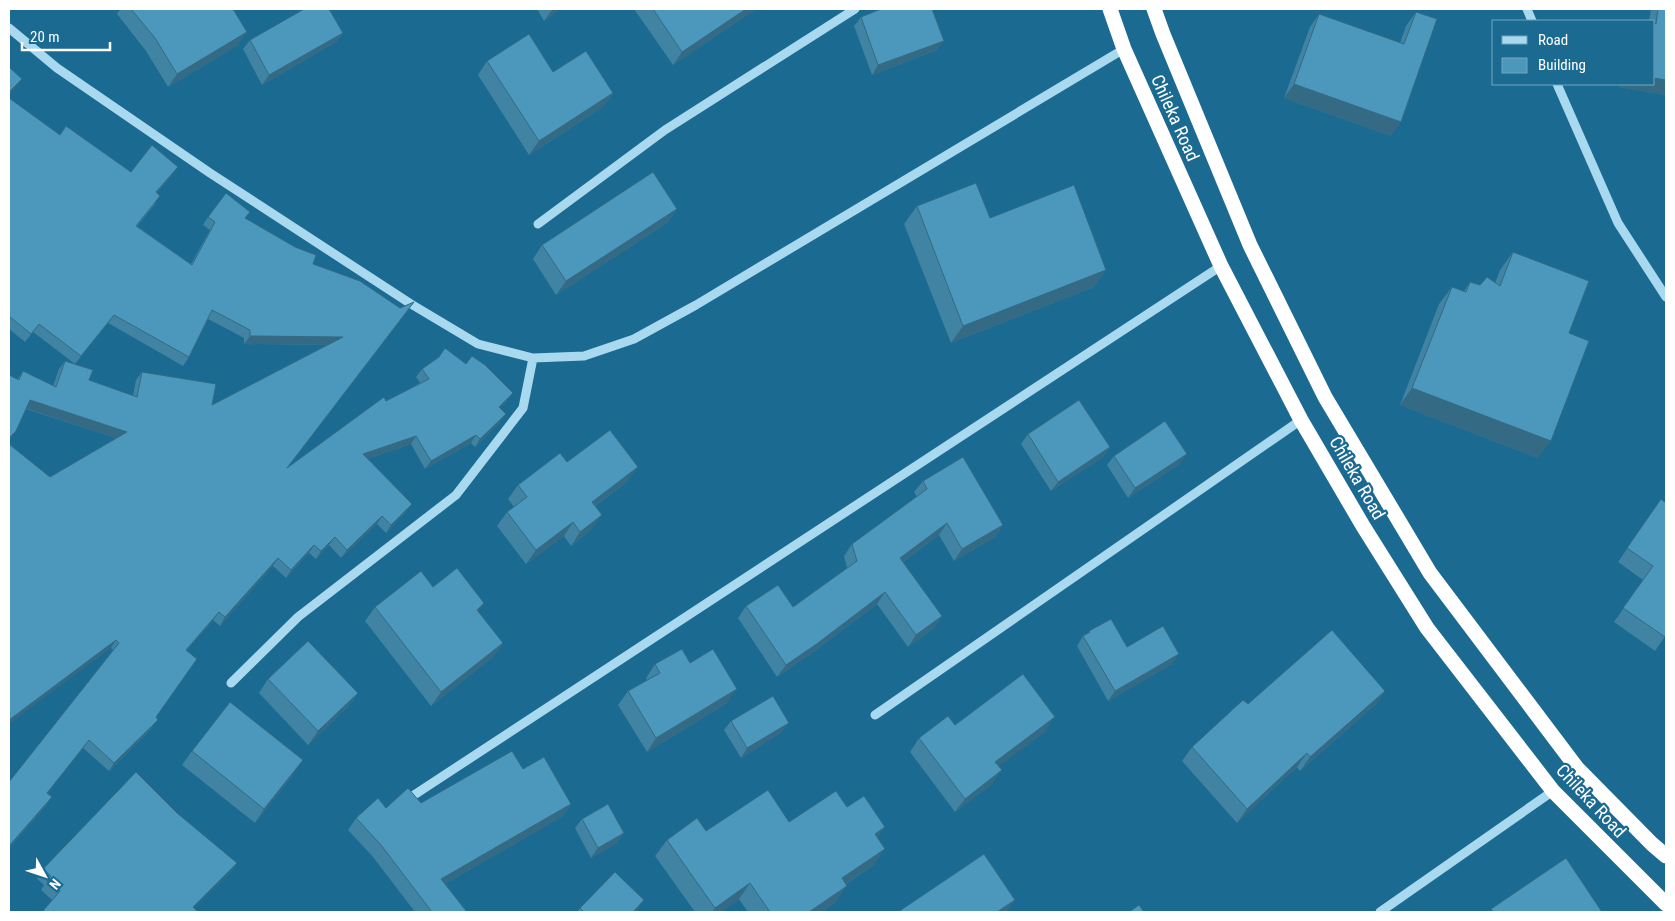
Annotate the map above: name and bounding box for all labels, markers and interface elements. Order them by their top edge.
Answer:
scale bar [22,20,110,52]
legend [1492,20,1655,85]
text: 20 m [30,28,60,46]
text: Road [1538,31,1568,49]
text: Building [1538,56,1586,74]
street label: Chileka Road [1147,71,1204,164]
street label: Chileka Road [1325,432,1390,523]
street label: Chileka Road [1552,760,1631,842]
north arrow [20,851,70,901]
text: N [46,876,64,893]

